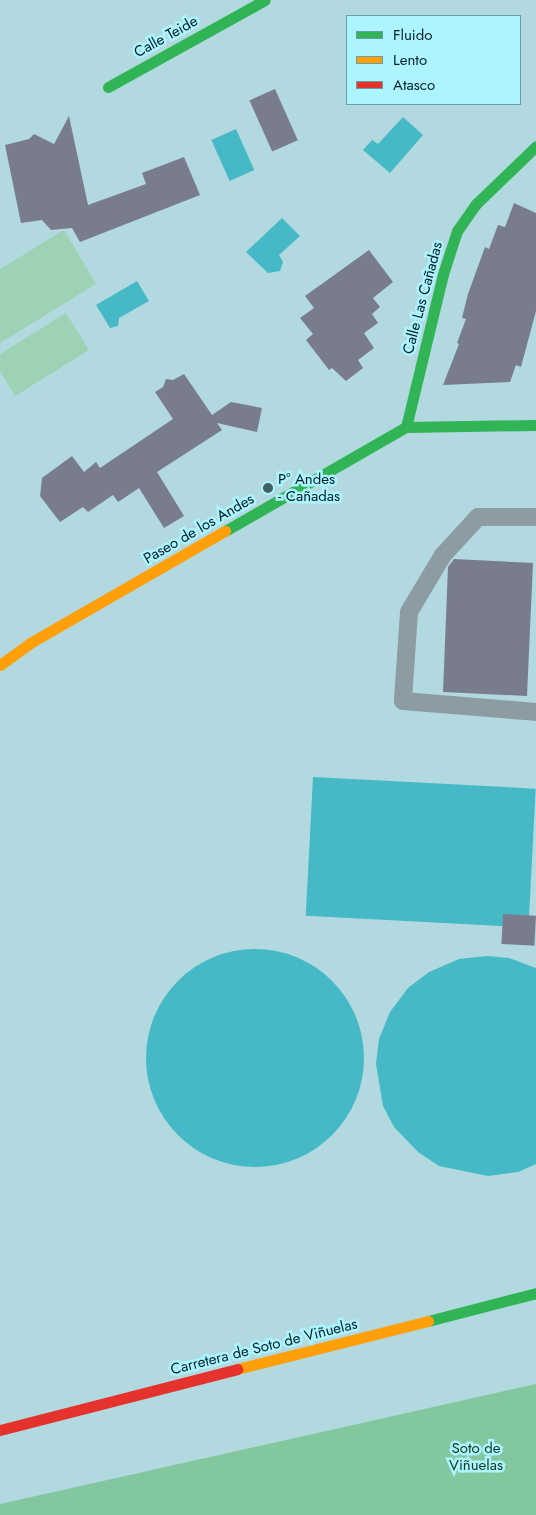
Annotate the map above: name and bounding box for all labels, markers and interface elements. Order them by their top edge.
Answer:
street label: Calle Teide [131,12,201,62]
legend [346,15,521,105]
text: Fluido [393,24,432,46]
text: Lento [393,49,427,71]
text: Atasco [393,74,435,96]
street label: Calle Las Cañadas [399,240,447,356]
place label: Pº Andes - Cañadas [278,470,340,505]
marker: Pº Andes - Cañadas [262,482,274,494]
street label: Paseo de los Andes [141,490,257,568]
street label: Carretera de Soto de Viñuelas [169,1315,359,1379]
park label: Soto de Viñuelas [449,1439,503,1474]

